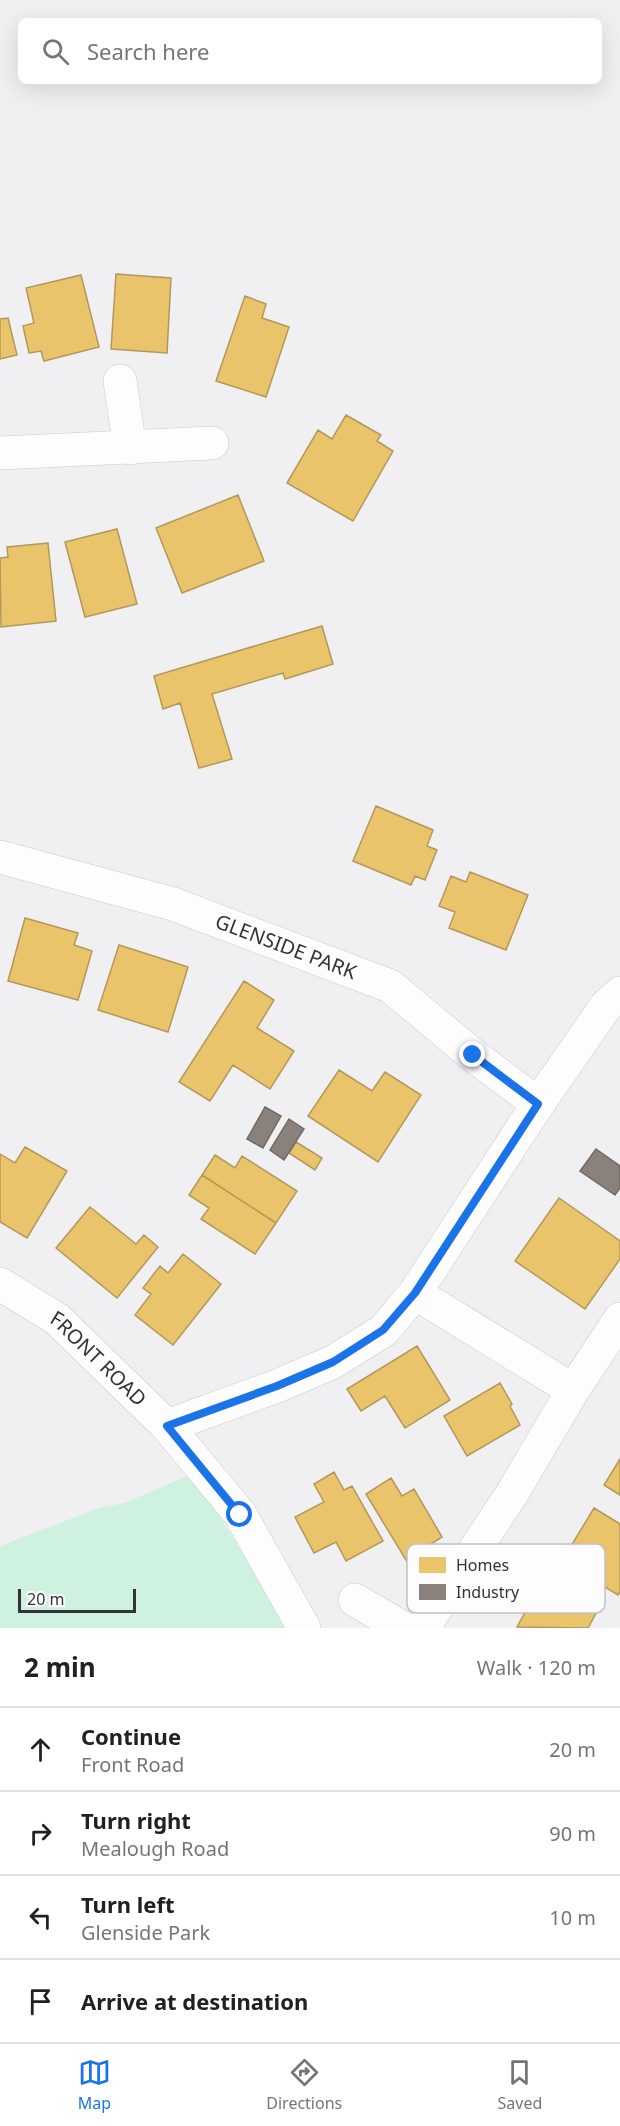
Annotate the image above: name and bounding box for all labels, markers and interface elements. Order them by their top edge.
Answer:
search box [18,18,602,84]
icon: search [39,35,72,68]
text: Search here [87,36,209,66]
street label: GLENSIDE PARK [212,907,361,985]
route end [459,1041,485,1067]
street label: FRONT ROAD [46,1304,153,1412]
route start [226,1501,252,1527]
legend [407,1544,605,1613]
text: Homes [456,1554,509,1576]
text: Industry [456,1581,520,1603]
scale bar [18,1586,136,1614]
text: 20 m [27,1588,64,1610]
text: 2 min [24,1649,96,1685]
text: Walk · 120 m [477,1654,596,1681]
text: Continue [81,1721,181,1751]
icon: ahead [24,1733,57,1766]
text: 20 m [549,1736,596,1763]
text: Front Road [81,1751,184,1778]
text: Turn right [81,1805,191,1835]
icon: right [24,1817,57,1850]
text: 90 m [549,1820,596,1847]
text: Mealough Road [81,1835,229,1862]
text: Turn left [81,1889,175,1919]
icon: left [24,1901,57,1934]
text: 10 m [549,1904,596,1931]
text: Glenside Park [81,1919,210,1946]
icon: arrive [24,1985,57,2018]
text: Arrive at destination [81,1986,308,2016]
tab: Map [78,2056,111,2114]
tab: Directions [266,2056,342,2114]
tab: Saved [498,2056,542,2114]

